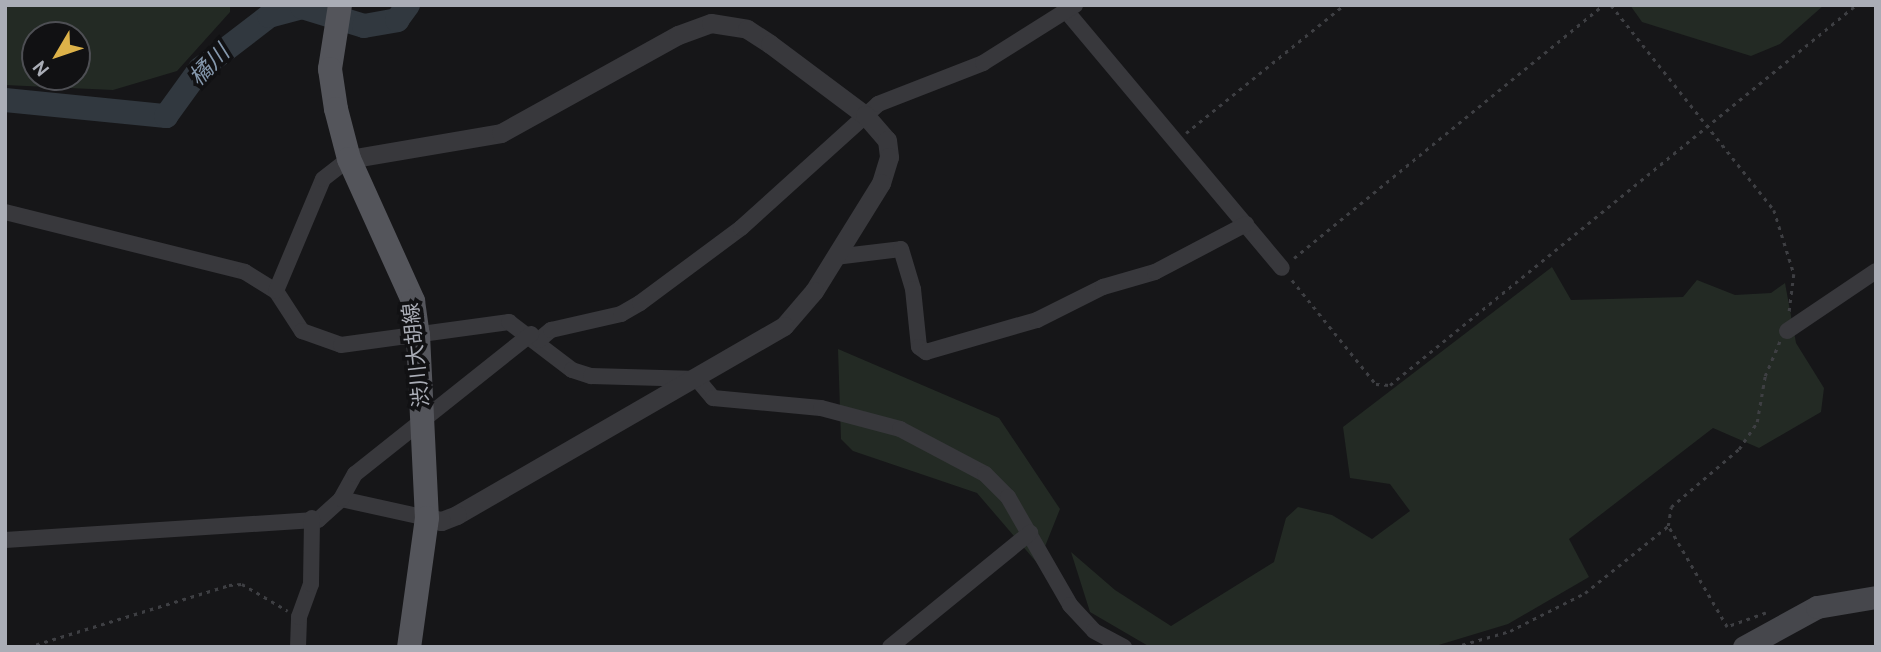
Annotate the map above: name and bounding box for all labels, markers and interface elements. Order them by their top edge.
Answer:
north arrow [21,21,91,91]
water label: 橘川 [183,39,235,91]
text: N [28,56,54,81]
street label: 渋川大胡線 [398,301,434,409]

